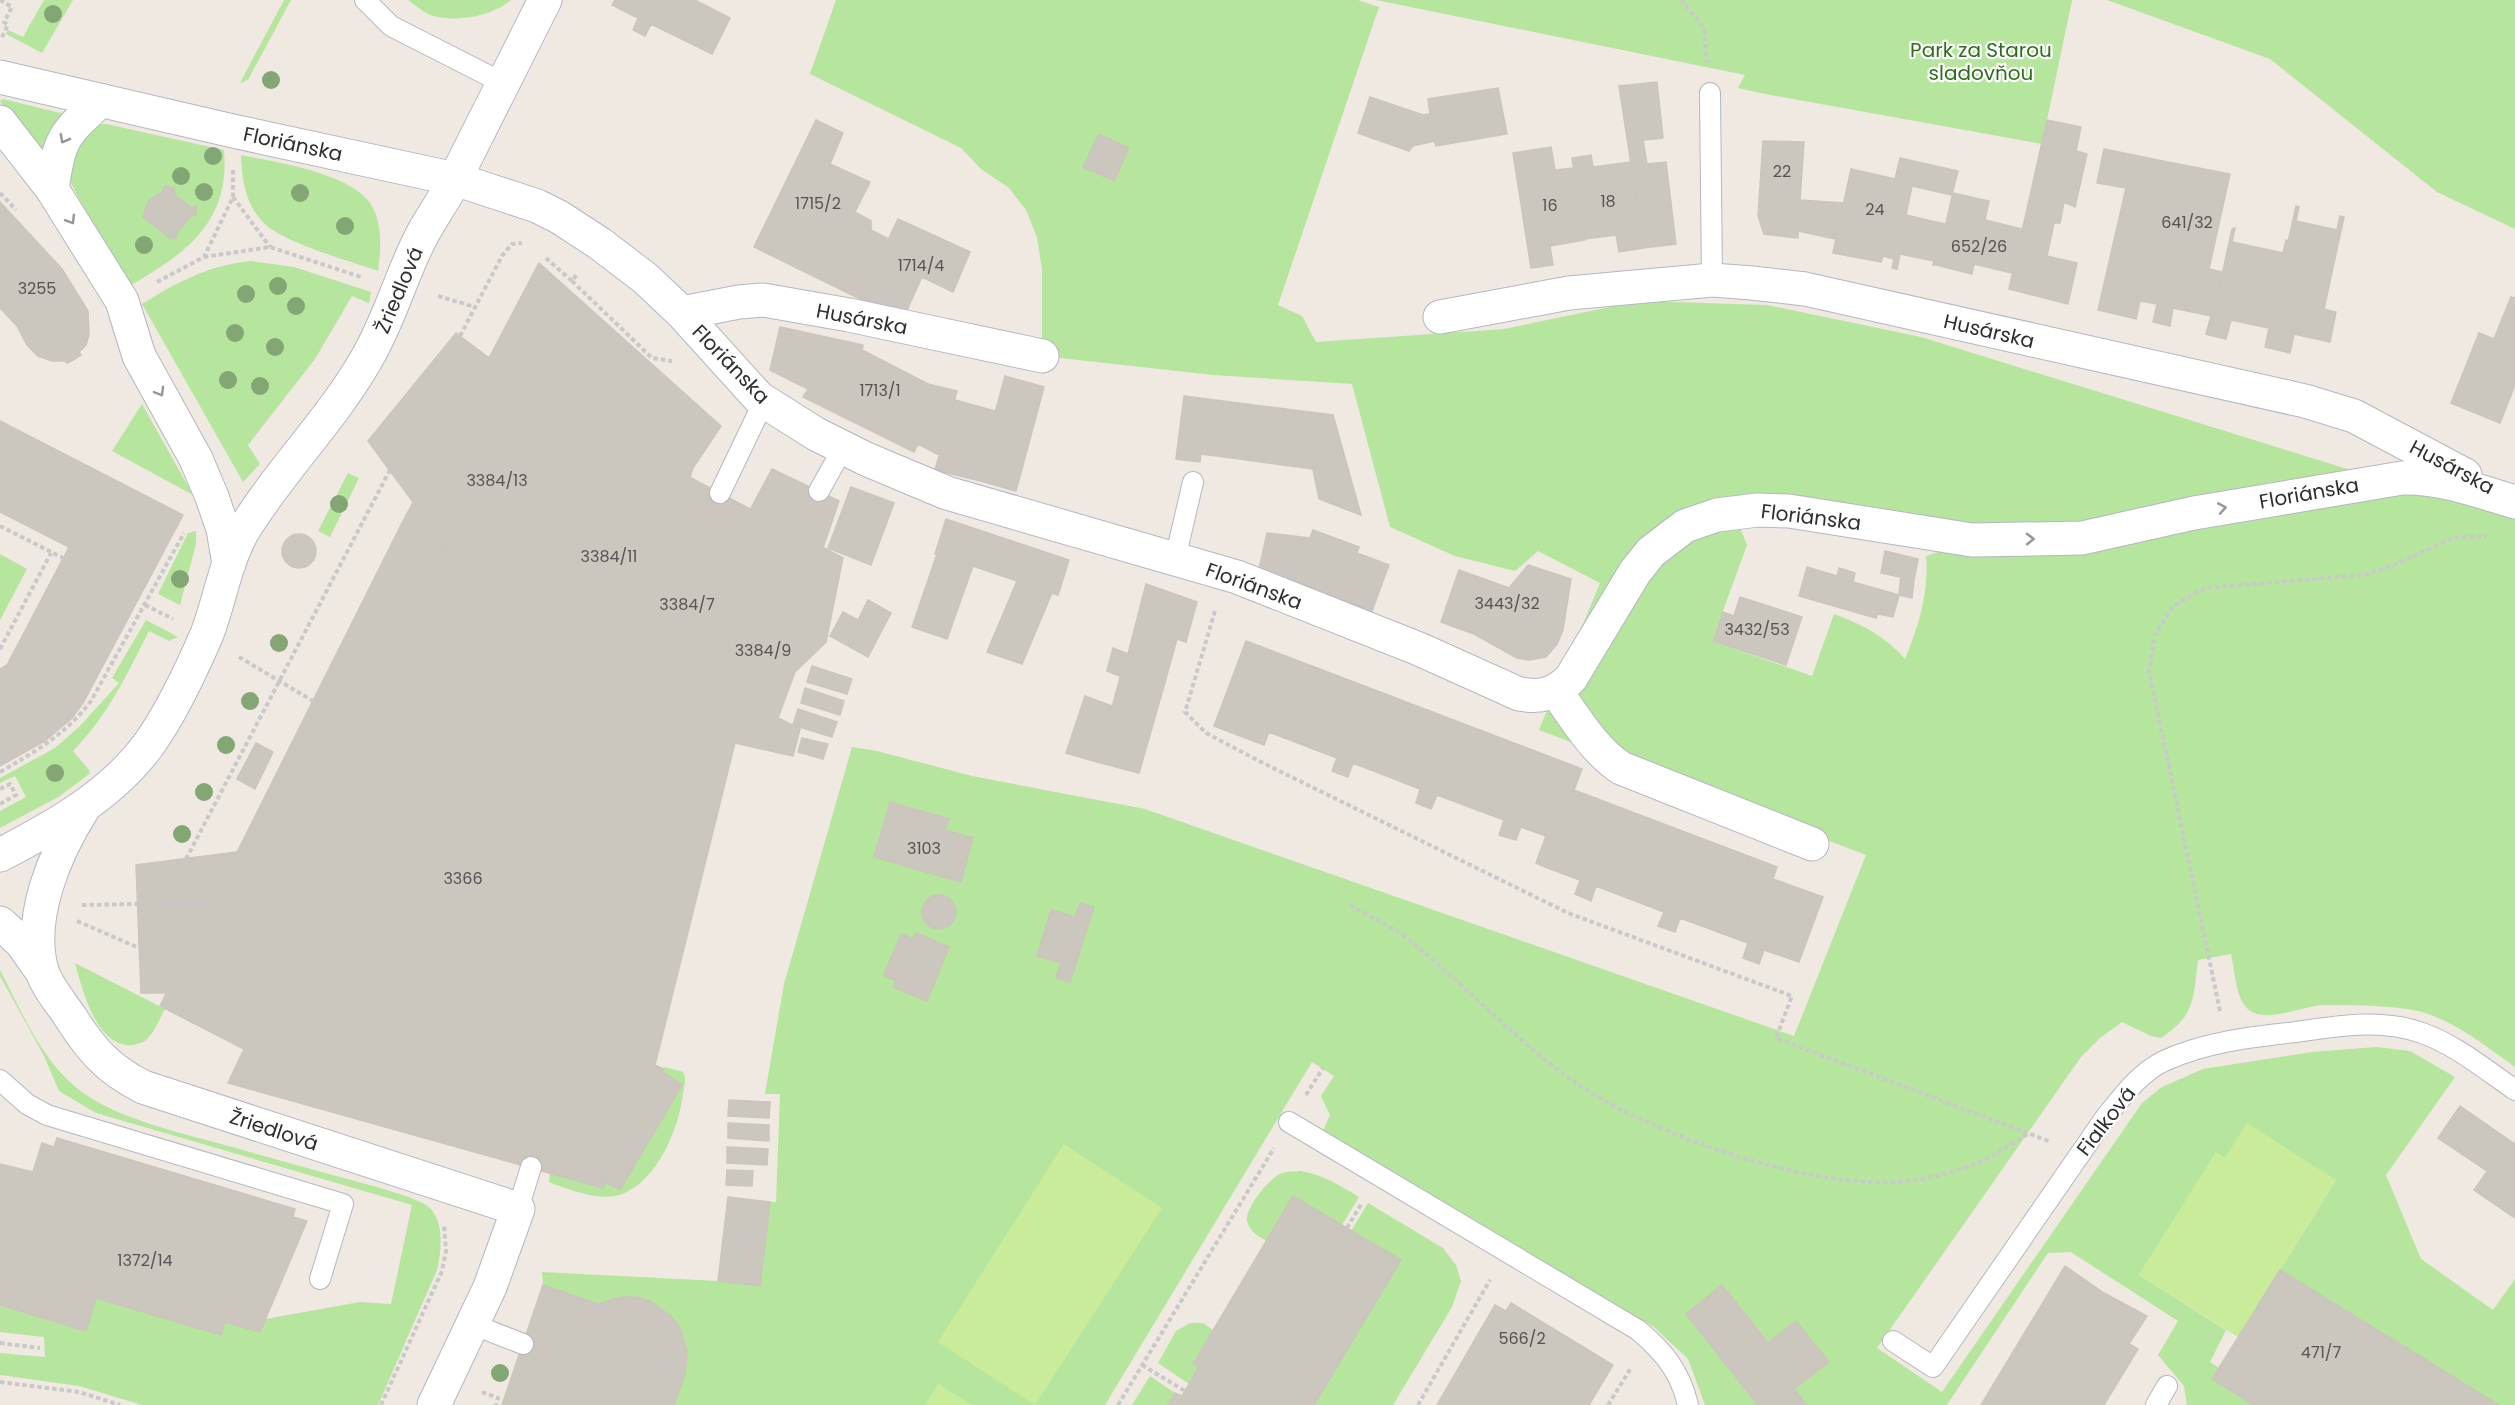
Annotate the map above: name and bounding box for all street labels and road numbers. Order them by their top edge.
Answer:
street label: Floriánska [241,120,345,168]
street label: Žriedlová [368,242,430,338]
street label: Husárska [814,296,910,342]
street label: Husárska [1941,307,2037,355]
street label: Floriánska [686,318,776,410]
street label: Husárska [2405,433,2499,501]
street label: Floriánska [2257,470,2361,516]
street label: Floriánska [1759,497,1863,537]
street label: Floriánska [1202,556,1306,616]
street label: Fialková [2070,1080,2142,1162]
street label: Žriedlová [226,1103,322,1157]

